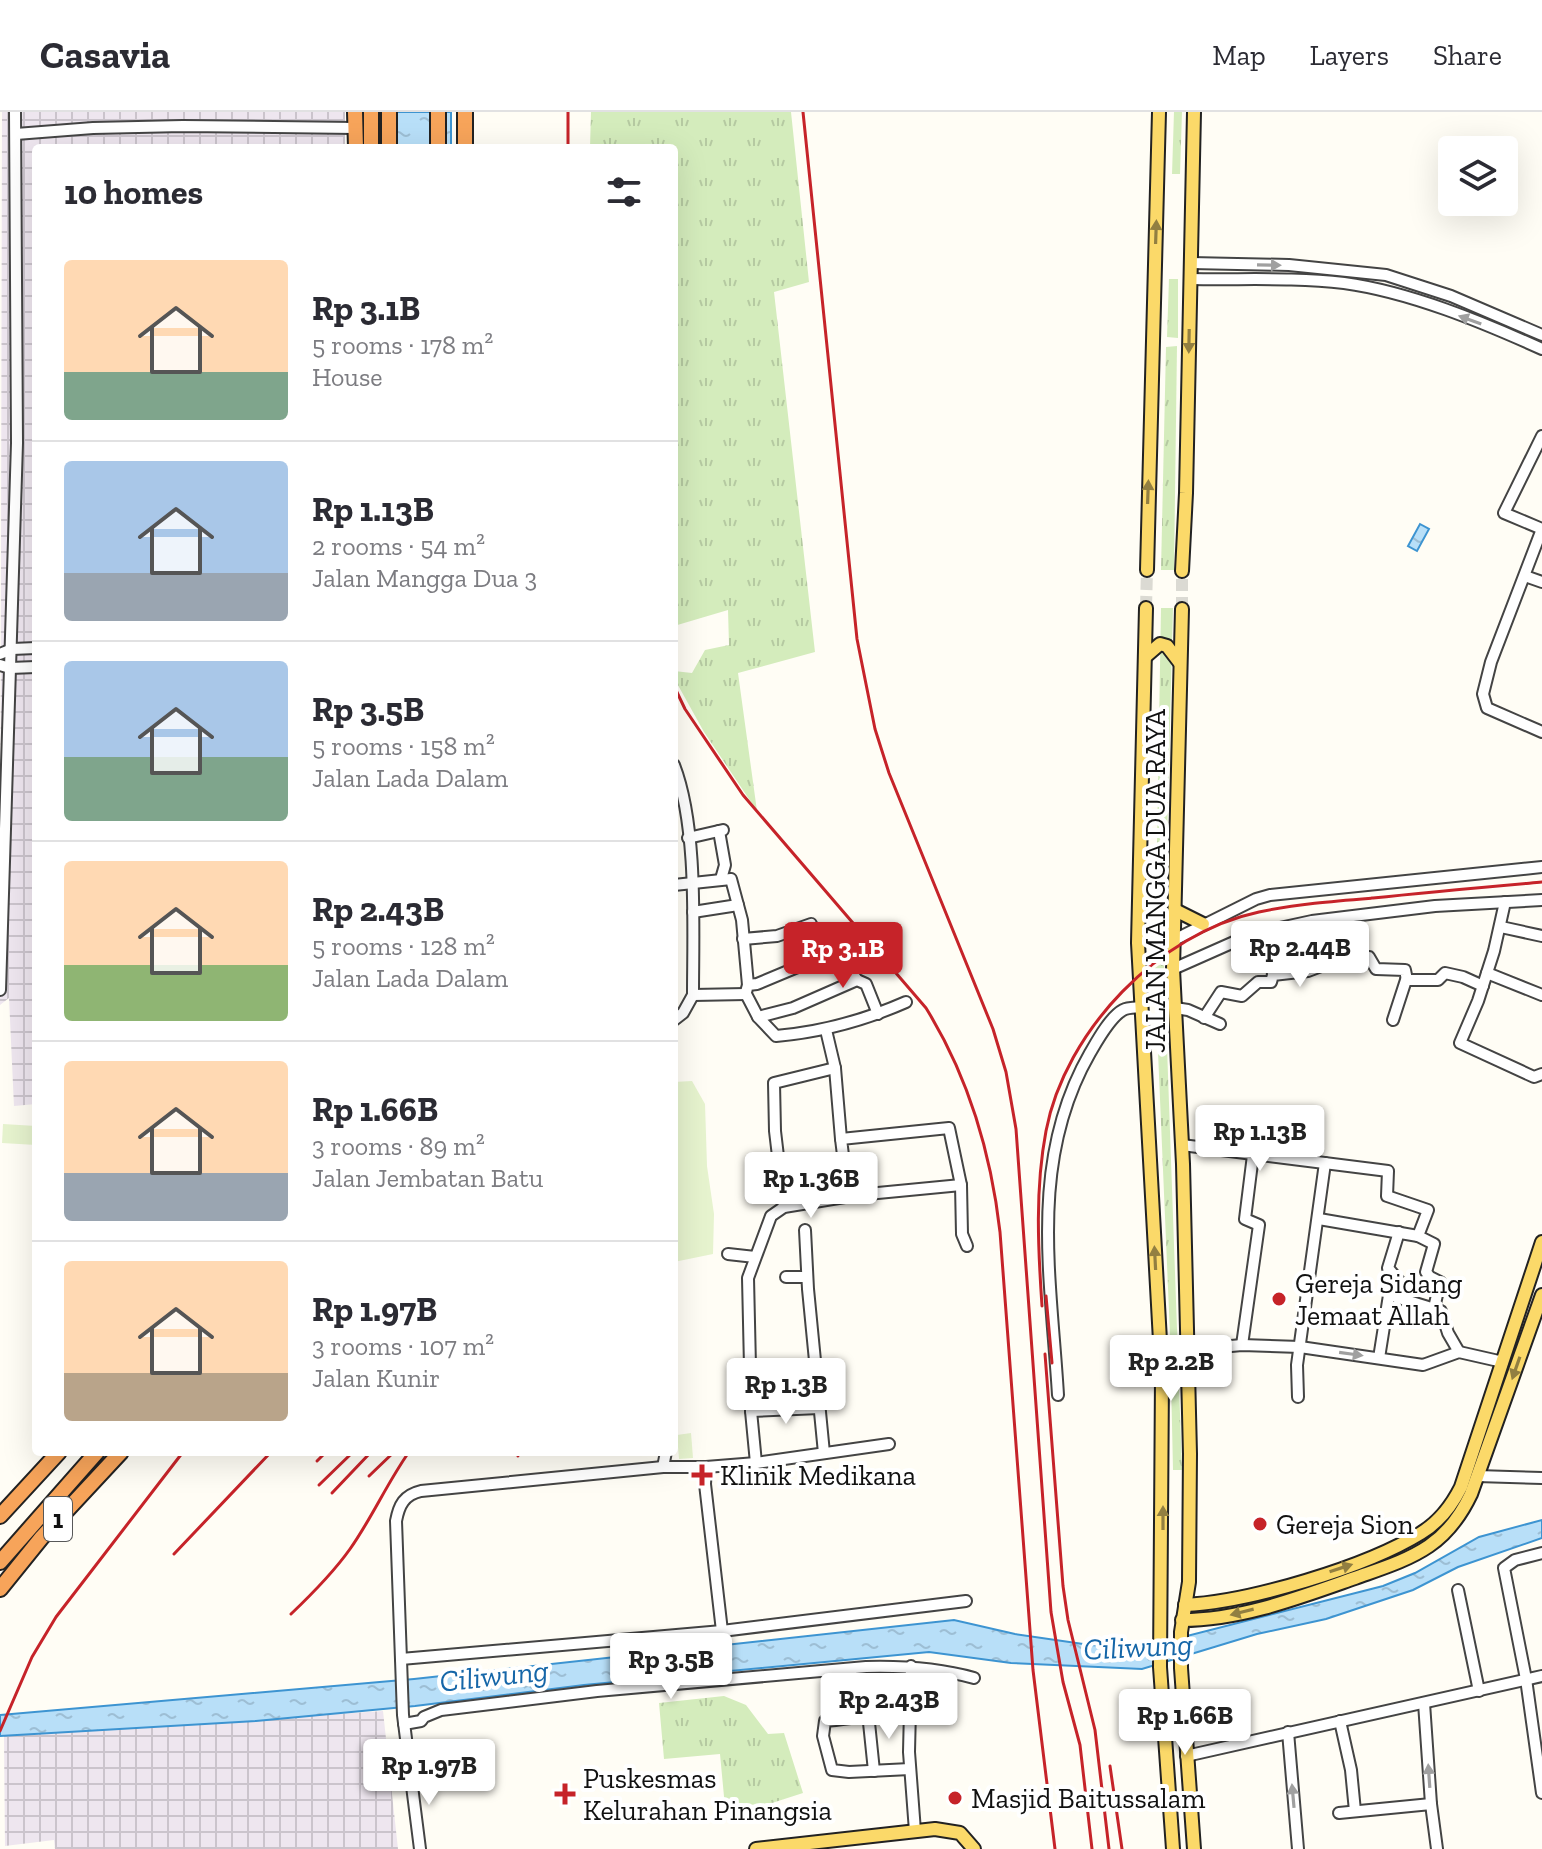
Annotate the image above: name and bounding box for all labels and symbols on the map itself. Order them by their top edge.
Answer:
one-way arrow [1149,219,1162,244]
one-way arrow [1257,259,1282,271]
one-way arrow [1458,313,1482,326]
one-way arrow [1183,329,1195,354]
one-way arrow [1142,479,1155,504]
street label: JALAN MANGGA DUA RAYA [1139,708,1172,1053]
pin: Rp 2.44B [1217,921,1383,989]
pin: Rp 3.1B [769,922,917,990]
pin: Rp 1.13B [1177,1105,1343,1173]
pin: Rp 1.36B [728,1152,894,1220]
one-way arrow [1148,1245,1161,1270]
place label: Gereja Sidang Jemaat Allah [1295,1267,1462,1332]
marker: Gereja Sidang Jemaat Allah [1270,1290,1288,1308]
pin: Rp 2.2B [1097,1335,1245,1403]
one-way arrow [1339,1348,1364,1361]
one-way arrow [1509,1357,1522,1381]
pin: Rp 1.3B [712,1358,860,1426]
place label: Klinik Medikana [720,1459,917,1492]
marker: Klinik Medikana [691,1464,713,1486]
road number: 1 [44,1497,72,1541]
one-way arrow [1157,1505,1169,1530]
place label: Gereja Sion [1276,1508,1414,1541]
marker: Gereja Sion [1251,1515,1269,1533]
one-way arrow [1329,1561,1353,1573]
one-way arrow [1230,1606,1255,1618]
water label: Ciliwung [1083,1626,1194,1668]
pin: Rp 3.5B [597,1633,745,1701]
water label: Ciliwung [438,1652,551,1700]
pin: Rp 2.43B [806,1673,972,1741]
pin: Rp 1.66B [1102,1689,1268,1757]
pin: Rp 1.97B [346,1739,512,1807]
place label: Puskesmas Kelurahan Pinangsia [583,1762,833,1827]
one-way arrow [1422,1763,1435,1788]
place label: Masjid Baitussalam [971,1782,1205,1815]
marker: Puskesmas Kelurahan Pinangsia [554,1783,576,1805]
one-way arrow [1286,1783,1299,1808]
marker: Masjid Baitussalam [946,1789,964,1807]

